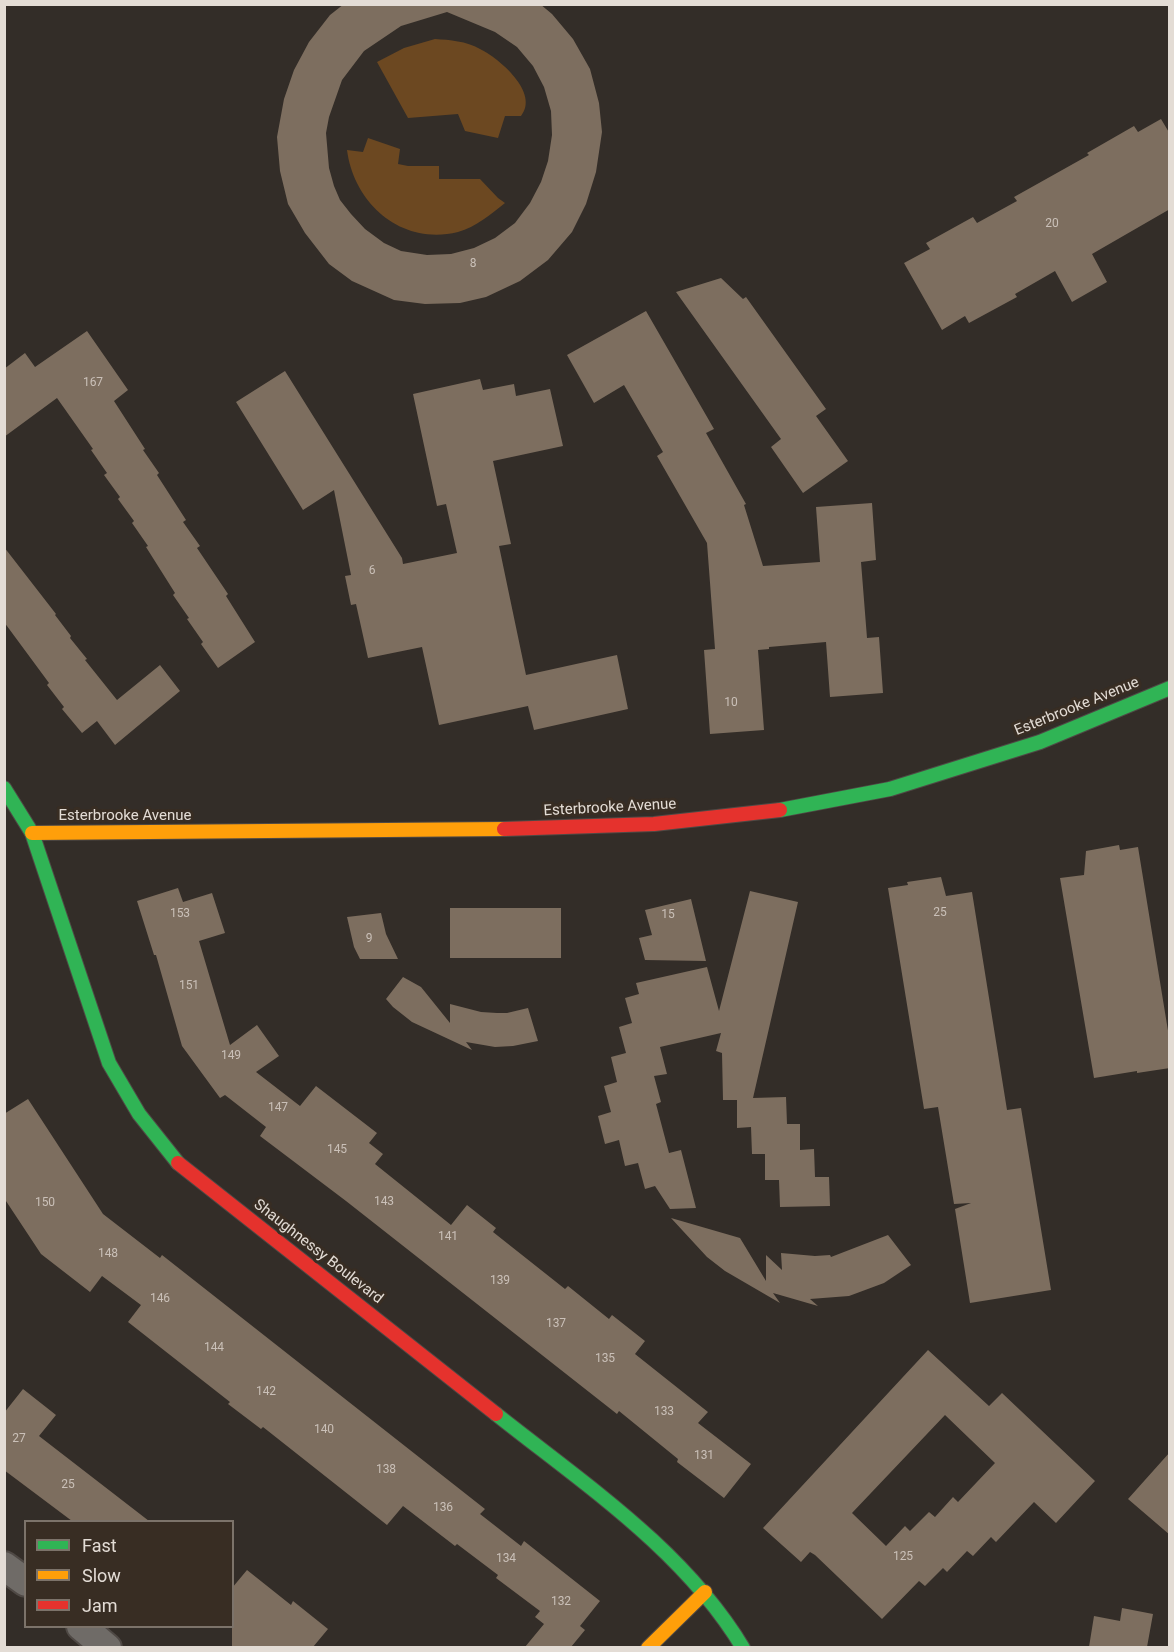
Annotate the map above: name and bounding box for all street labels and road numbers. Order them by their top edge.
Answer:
street label: Esterbrooke Avenue [1012,674,1142,740]
street label: Esterbrooke Avenue [543,796,677,820]
street label: Esterbrooke Avenue [59,807,191,825]
street label: Shaughnessy Boulevard [250,1196,386,1308]

